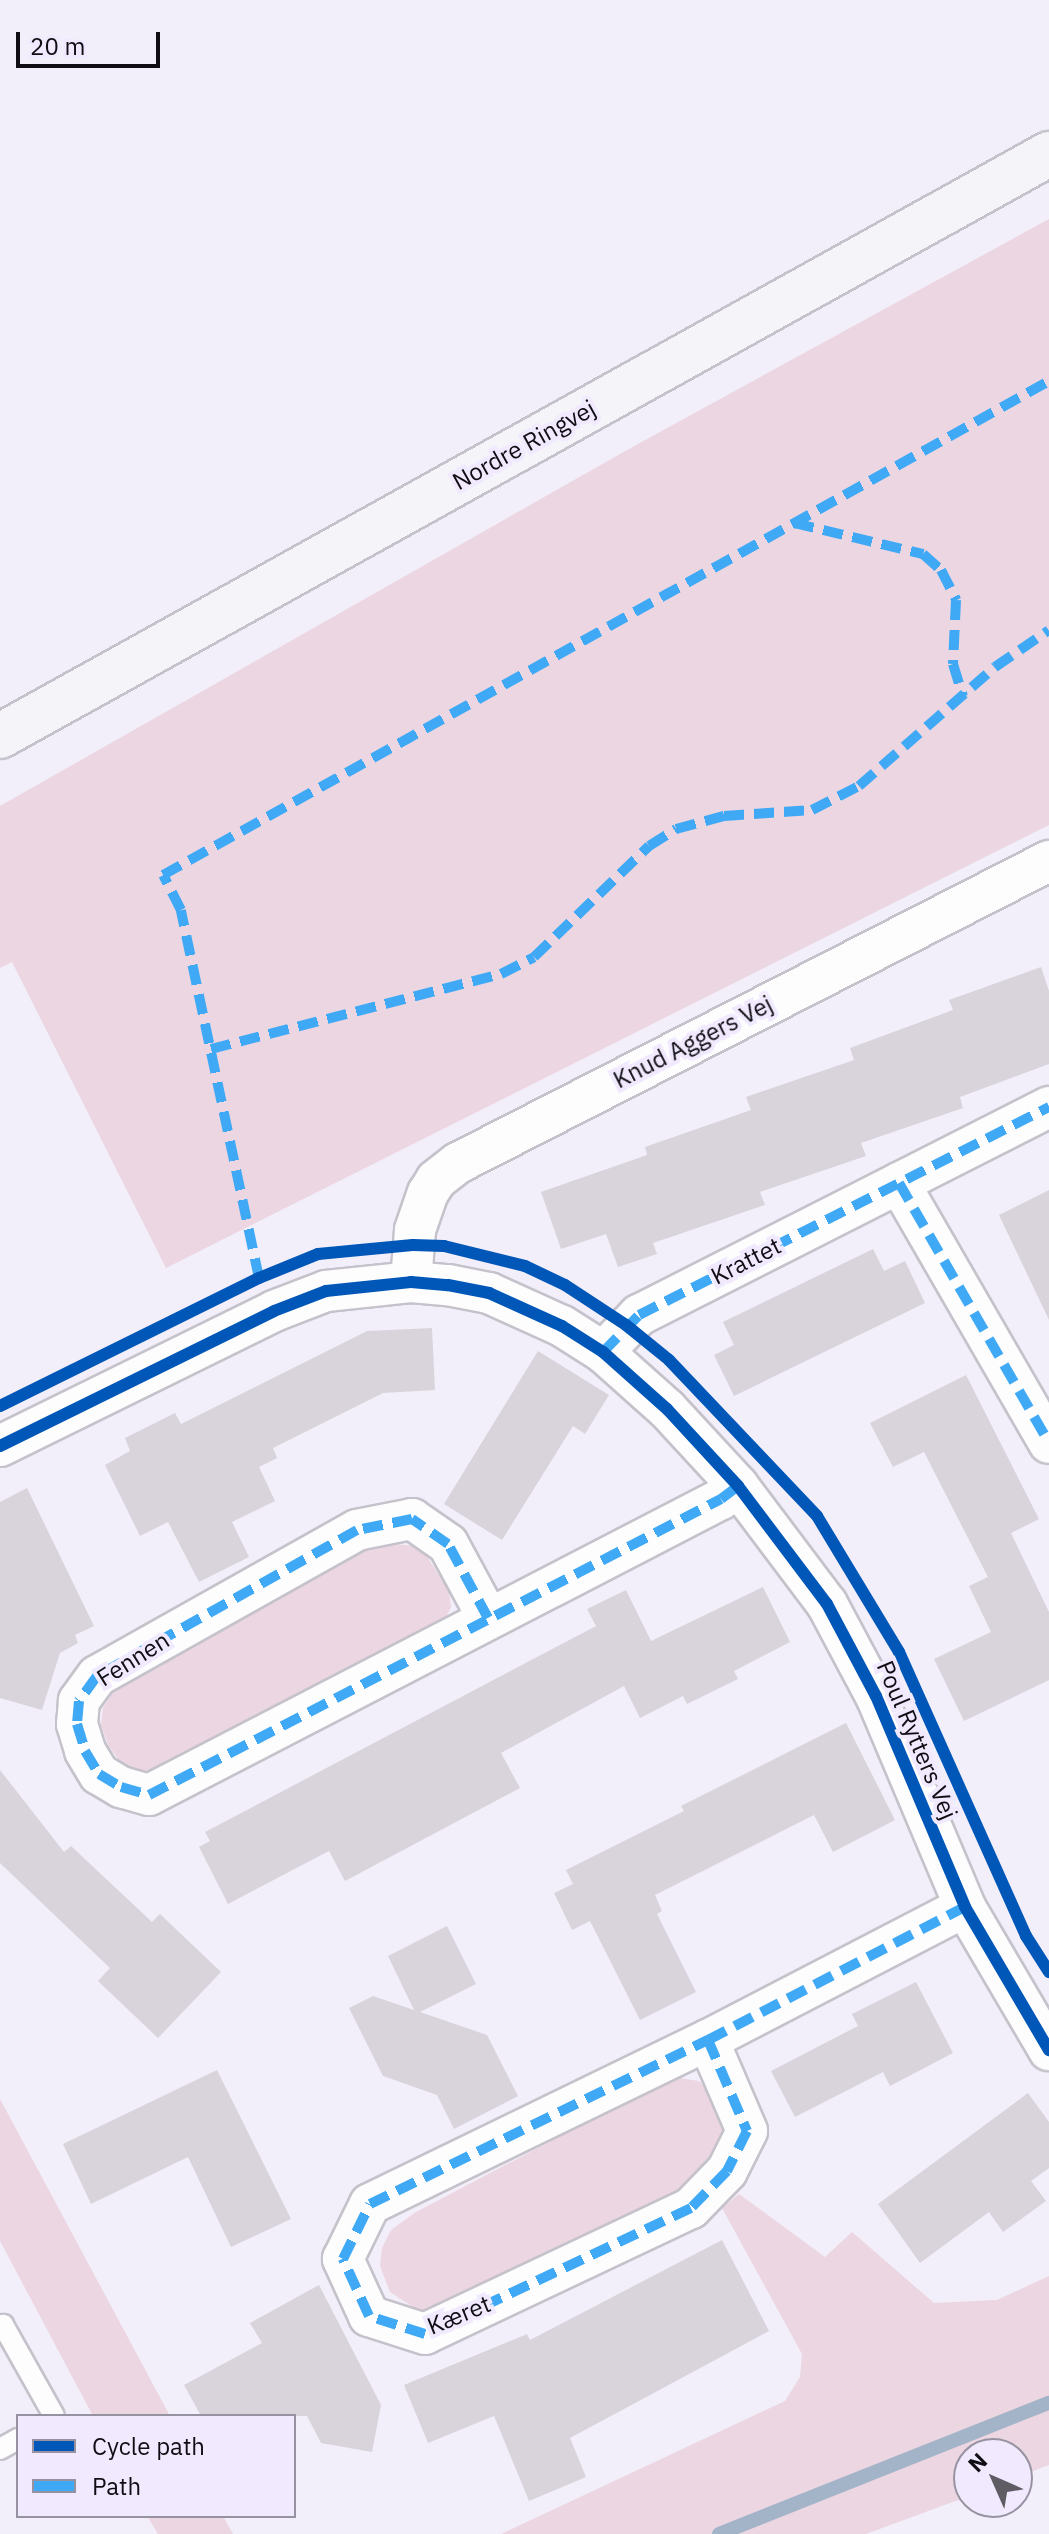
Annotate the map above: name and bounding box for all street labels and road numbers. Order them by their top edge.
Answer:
street label: Nordre Ringvej [447,394,601,496]
street label: Knud Aggers Vej [609,989,777,1095]
street label: Krattet [706,1231,786,1291]
street label: Fennen [91,1626,175,1692]
street label: Poul Rytters Vej [871,1656,963,1824]
street label: Kæret [423,2289,495,2341]

